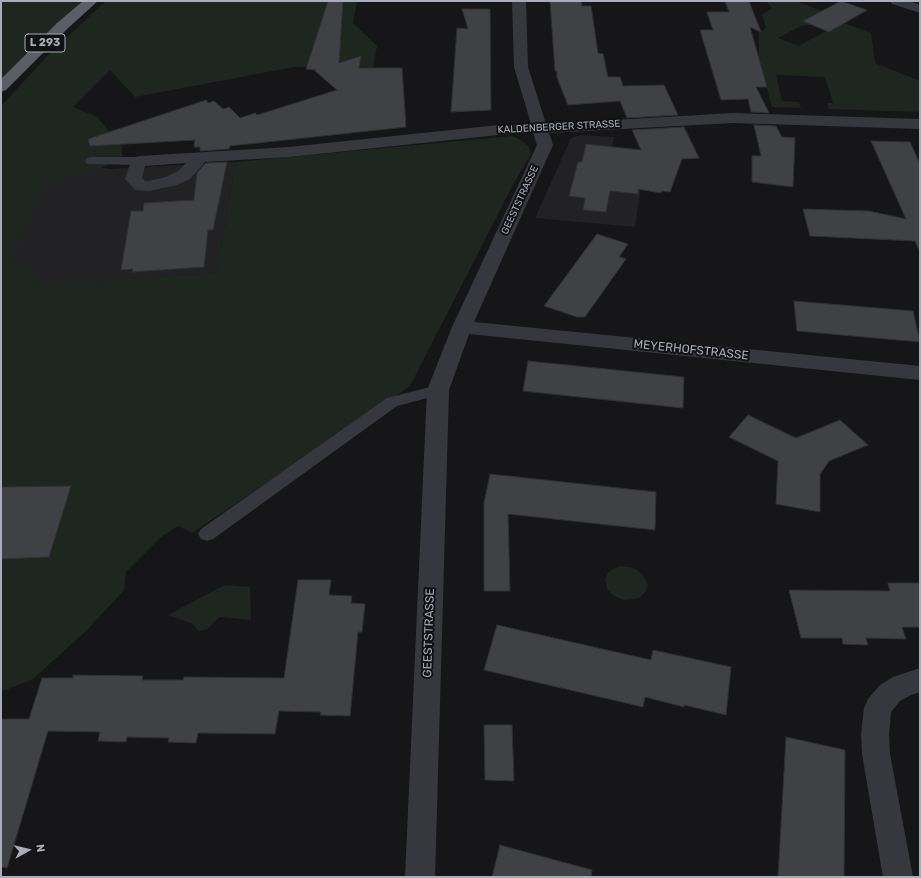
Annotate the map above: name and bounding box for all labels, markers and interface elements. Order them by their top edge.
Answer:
road number: L 293 [25,34,65,52]
street label: KALDENBERGER STRASSE [497,118,621,136]
street label: GEESTSTRASSE [499,164,541,236]
street label: MEYERHOFSTRASSE [633,337,749,363]
street label: GEESTSTRASSE [420,588,438,678]
north arrow [8,830,48,870]
text: N [33,843,47,853]

